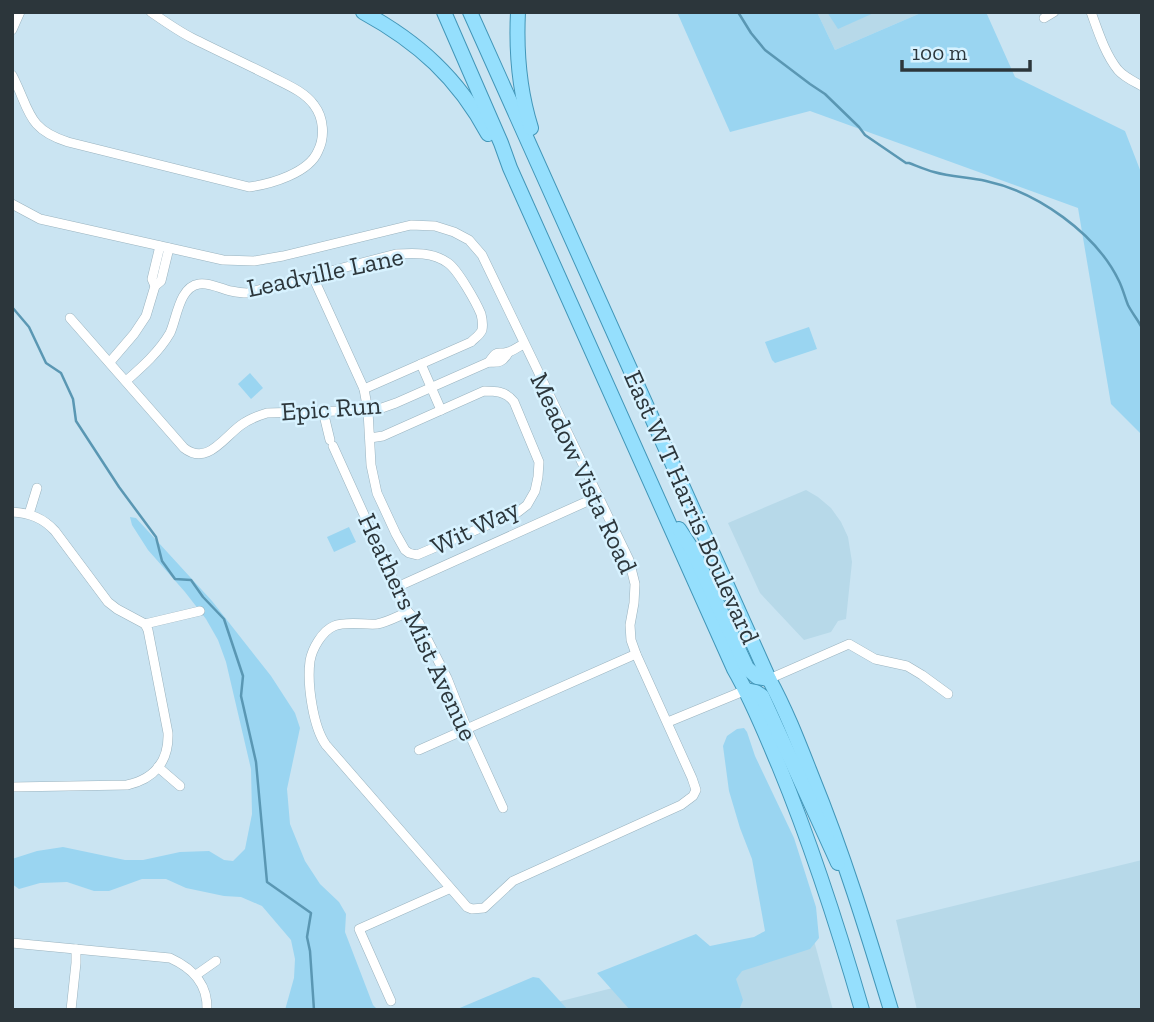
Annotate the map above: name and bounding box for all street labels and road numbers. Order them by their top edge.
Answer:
street label: Leadville Lane [244,240,406,304]
street label: East W T Harris Boulevard [617,365,767,649]
street label: Meadow Vista Road [523,368,645,578]
street label: Epic Run [280,389,382,427]
street label: Wit Way [426,492,525,562]
street label: Heathers Mist Avenue [351,508,485,746]

